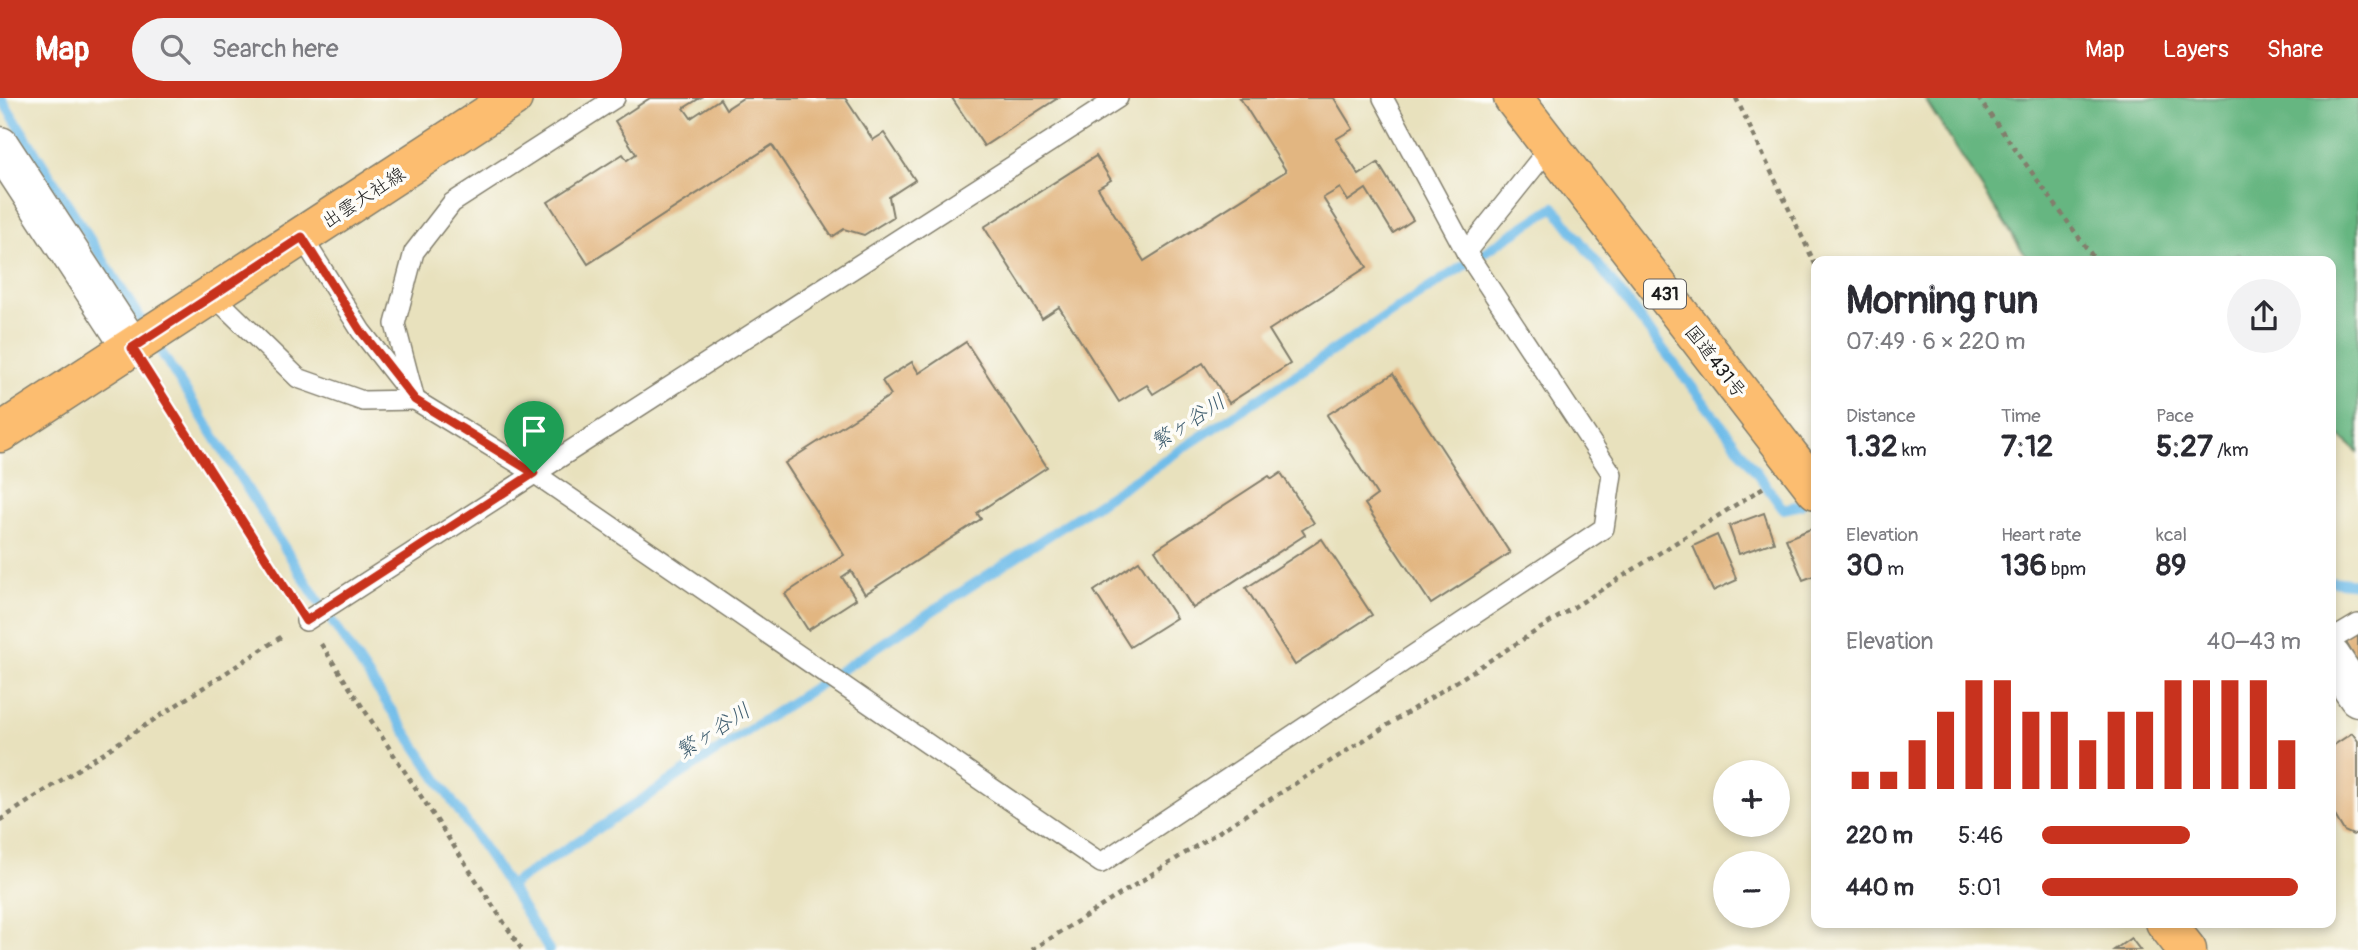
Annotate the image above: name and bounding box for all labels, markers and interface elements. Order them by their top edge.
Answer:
search box [132,18,622,81]
text: Map [35,29,90,70]
icon: search [156,30,194,68]
text: Search here [212,33,339,65]
text: Map [2085,35,2125,64]
text: Layers [2163,35,2229,64]
text: Share [2267,35,2323,64]
street label: 出雲大社線 [317,162,410,234]
text: Morning run [1846,277,2038,325]
button: share [2227,279,2301,353]
road number: 431 [1644,280,1686,308]
street label: 国道431号 [1679,320,1751,403]
text: 07:49 · 6 × 220 m [1846,327,2025,356]
water label: 繁ヶ谷川 [1146,388,1231,457]
pin [504,401,564,473]
text: Distance [1846,404,1915,428]
text: Time [2001,404,2041,428]
text: Pace [2156,404,2194,428]
icon: arrive [515,412,553,450]
text: 1.32 [1846,428,1898,465]
text: 7:12 [2001,428,2053,465]
text: 5:27 [2156,428,2213,465]
text: km [1898,438,1927,462]
text: /km [2213,438,2249,462]
text: Elevation [1846,523,1918,547]
text: Heart rate [2001,523,2081,547]
text: kcal [2156,523,2187,547]
text: 30 [1846,547,1883,584]
text: 136 [2001,547,2047,584]
text: 89 [2156,547,2187,584]
text: m [1883,557,1904,581]
text: bpm [2047,557,2086,581]
text: Elevation [1846,627,1934,656]
text: 40–43 m [2207,627,2301,656]
water label: 繁ヶ谷川 [671,697,756,766]
map controls [1713,760,1790,928]
button: + [1713,760,1790,837]
text: 220 m [1846,821,1913,850]
text: 5:46 [1958,821,2003,850]
button: − [1713,851,1790,928]
text: 440 m [1846,873,1914,902]
text: 5:01 [1958,873,2001,902]

